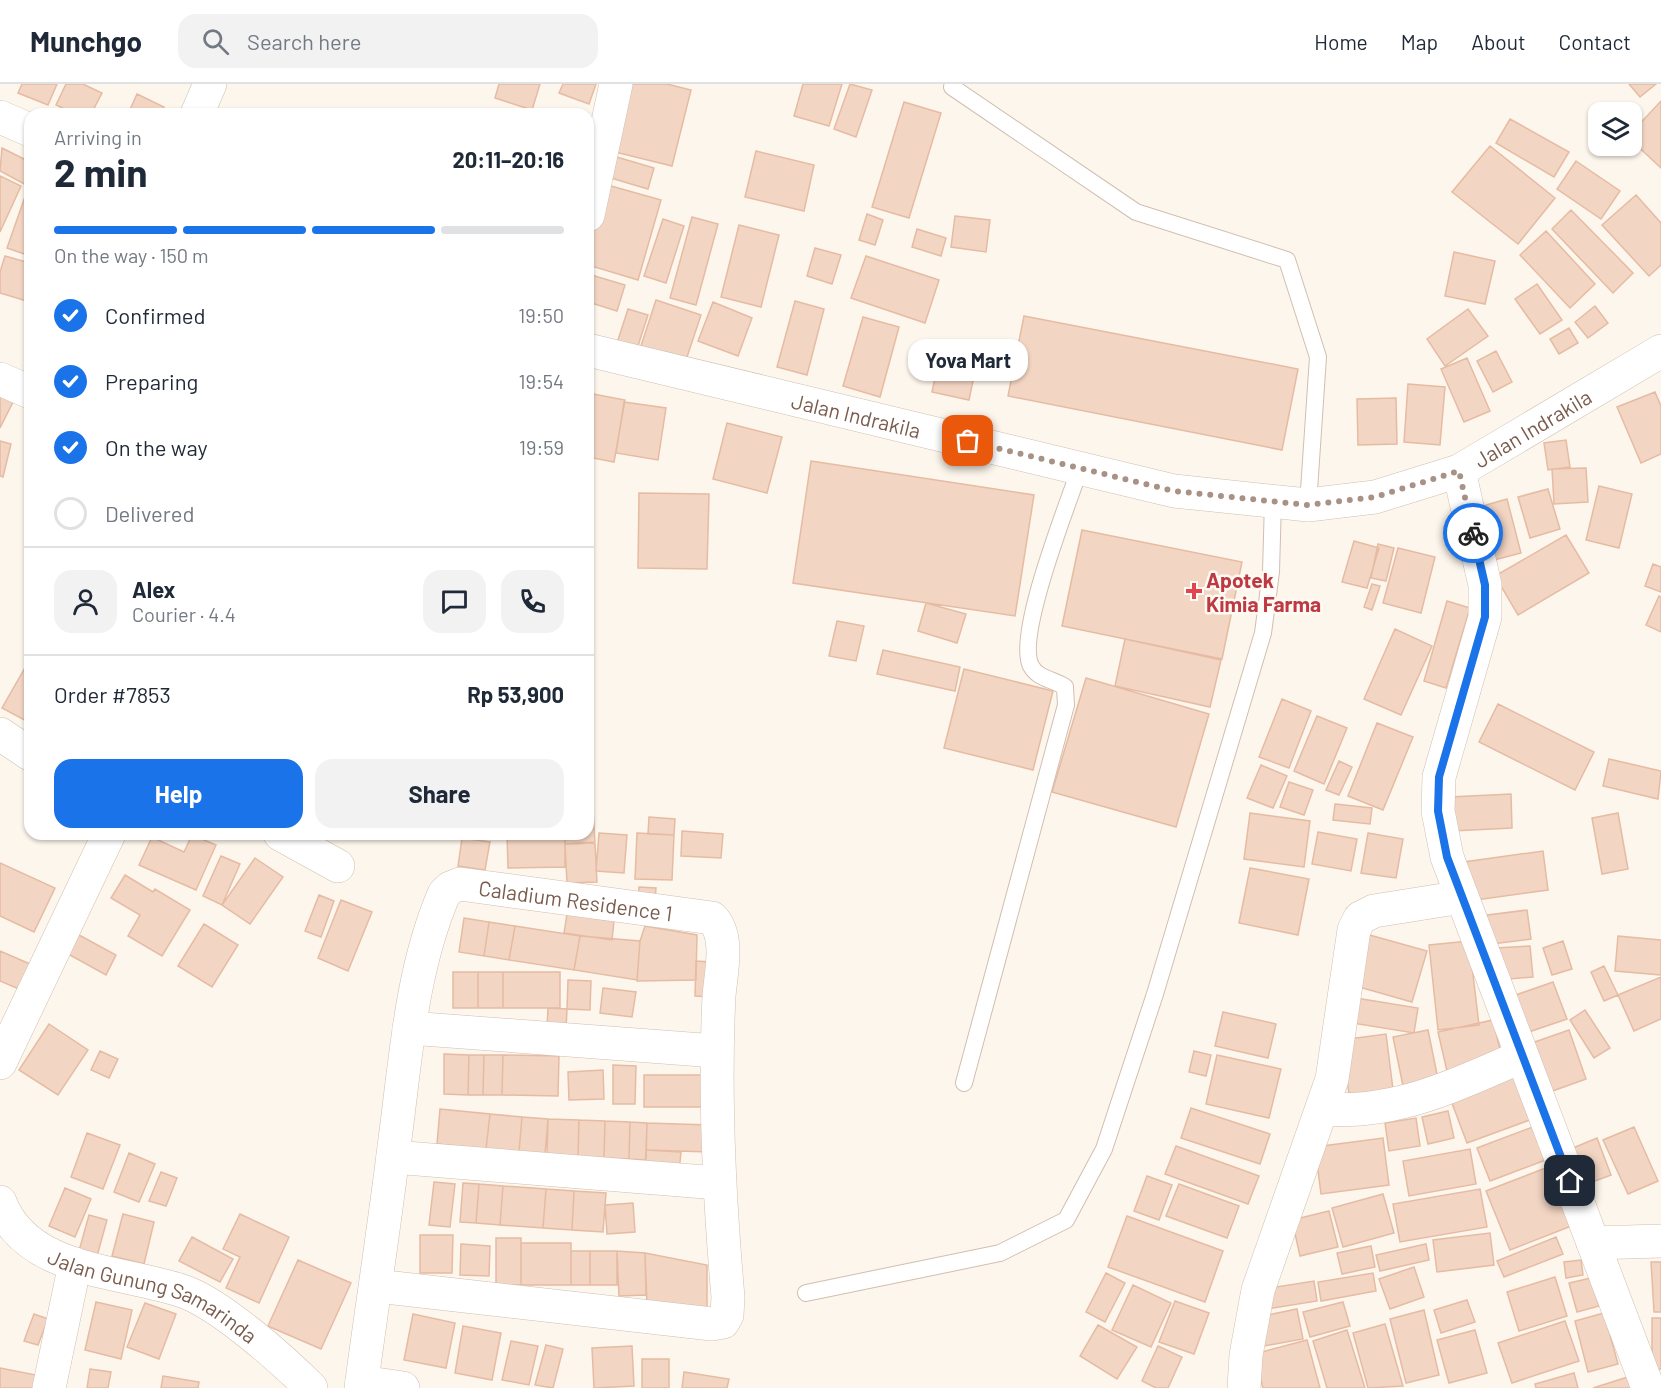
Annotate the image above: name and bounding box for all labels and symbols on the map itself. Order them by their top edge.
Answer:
callout: Yova Mart [908,339,1028,381]
street label: Jalan Indrakila [1469,383,1595,472]
street label: Jalan Indrakila [789,387,923,442]
pin [942,415,993,466]
courier [1443,503,1503,563]
place label: Apotek Kimia Farma [1206,567,1321,616]
marker: Apotek Kimia Farma [1187,584,1201,598]
street label: Caladium Residence 1 [477,874,674,925]
pin [1544,1155,1595,1206]
street label: Jalan Gunung Samarinda [44,1243,263,1347]

